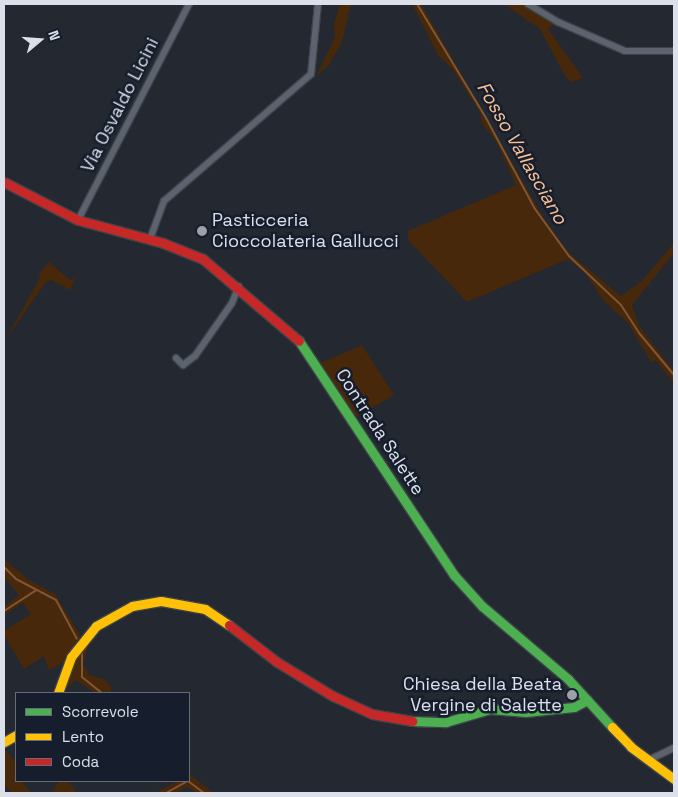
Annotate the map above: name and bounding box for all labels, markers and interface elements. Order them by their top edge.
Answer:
north arrow [15,15,65,65]
text: N [44,28,64,43]
street label: Via Osvaldo Licini [77,34,163,176]
water label: Fosso Vallasciano [472,78,572,228]
place label: Pasticceria Cioccolateria Gallucci [212,210,399,252]
marker: Pasticceria Cioccolateria Gallucci [196,225,208,237]
street label: Contrada Salette [331,365,429,499]
place label: Chiesa della Beata Vergine di Salette [403,674,562,716]
marker: Chiesa della Beata Vergine di Salette [566,689,578,701]
legend [15,692,190,782]
text: Scorrevole [62,702,139,721]
text: Lento [62,727,104,746]
text: Coda [62,752,99,771]

